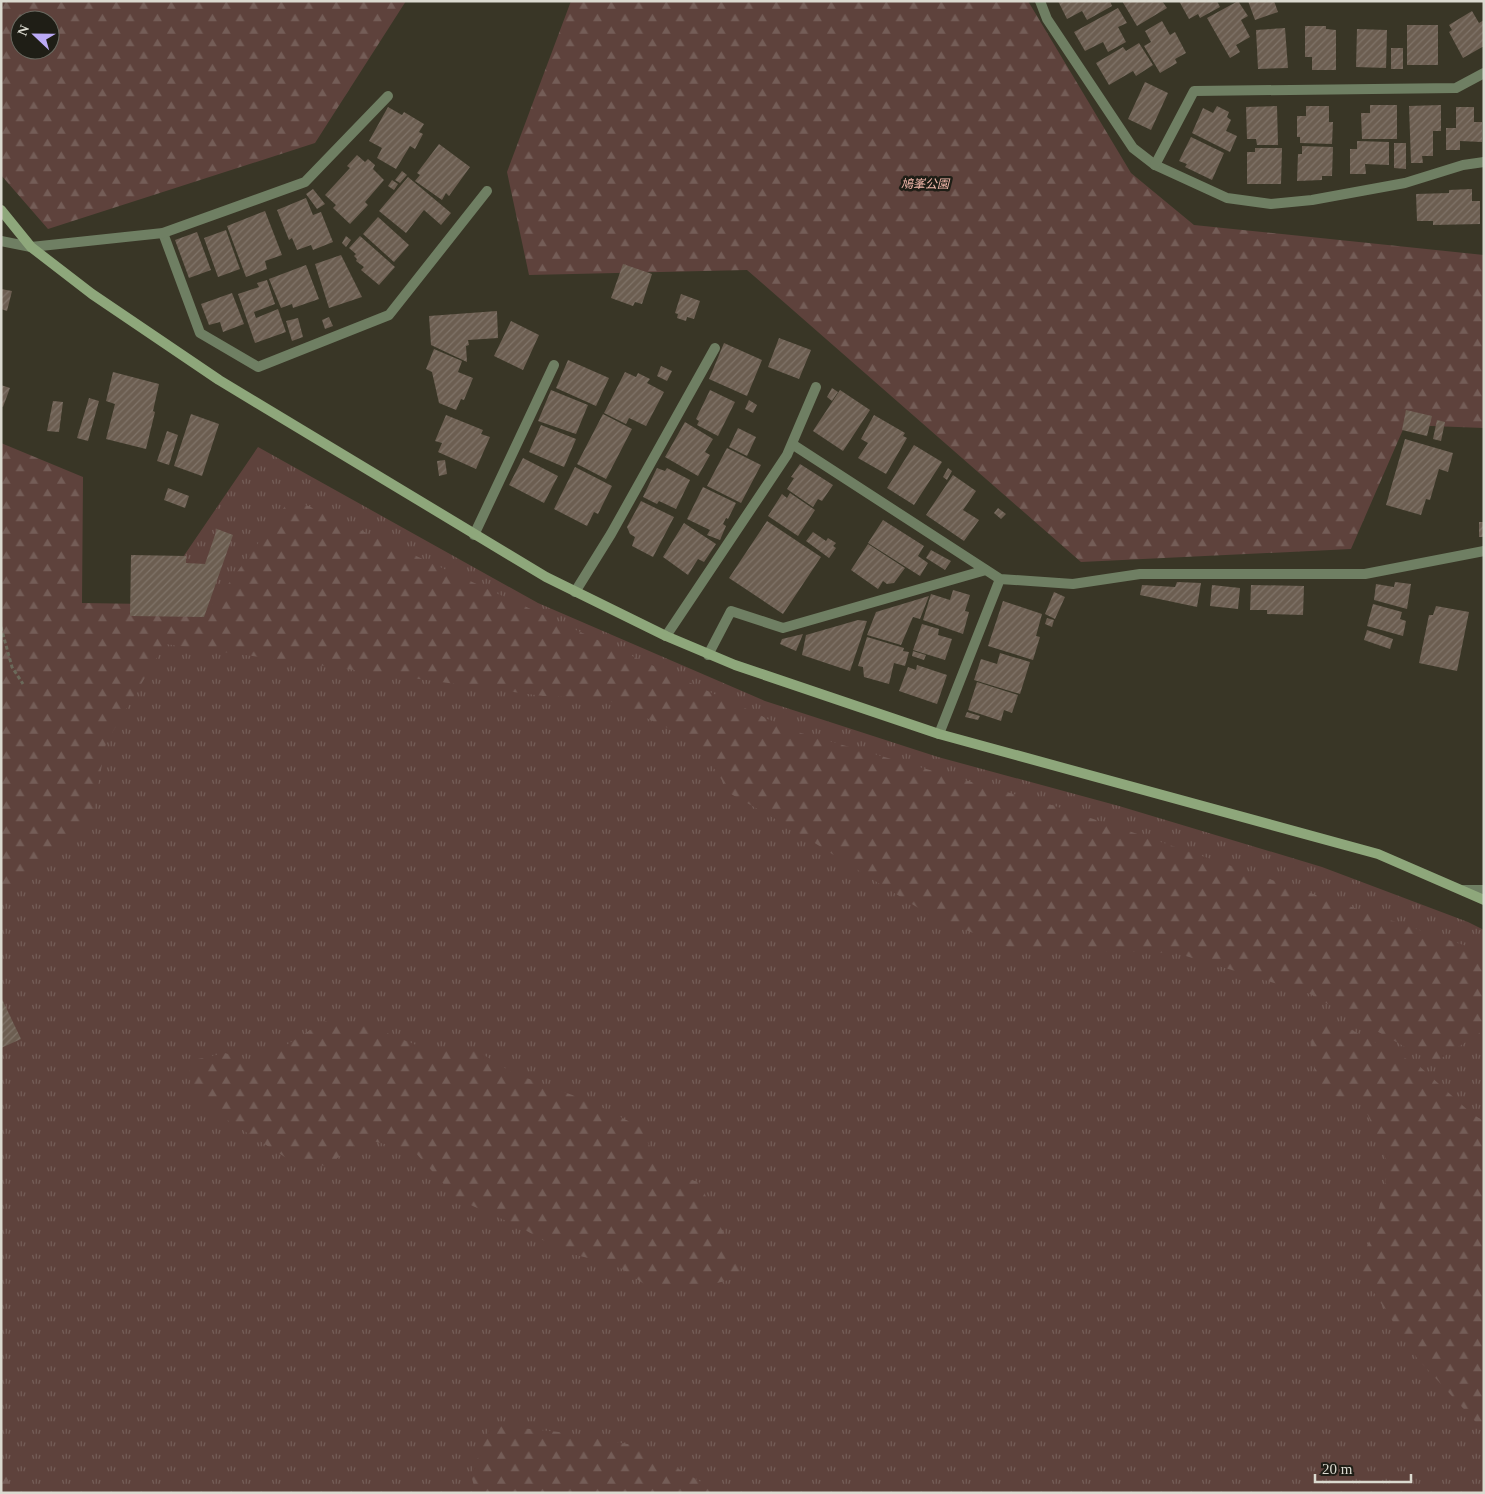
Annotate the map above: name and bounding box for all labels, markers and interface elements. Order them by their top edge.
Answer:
north arrow [10,10,60,60]
text: N [15,23,32,38]
park label: 鳩峯公園 [901,177,951,191]
scale bar [1315,1452,1411,1484]
text: 20 m [1322,1461,1353,1477]

